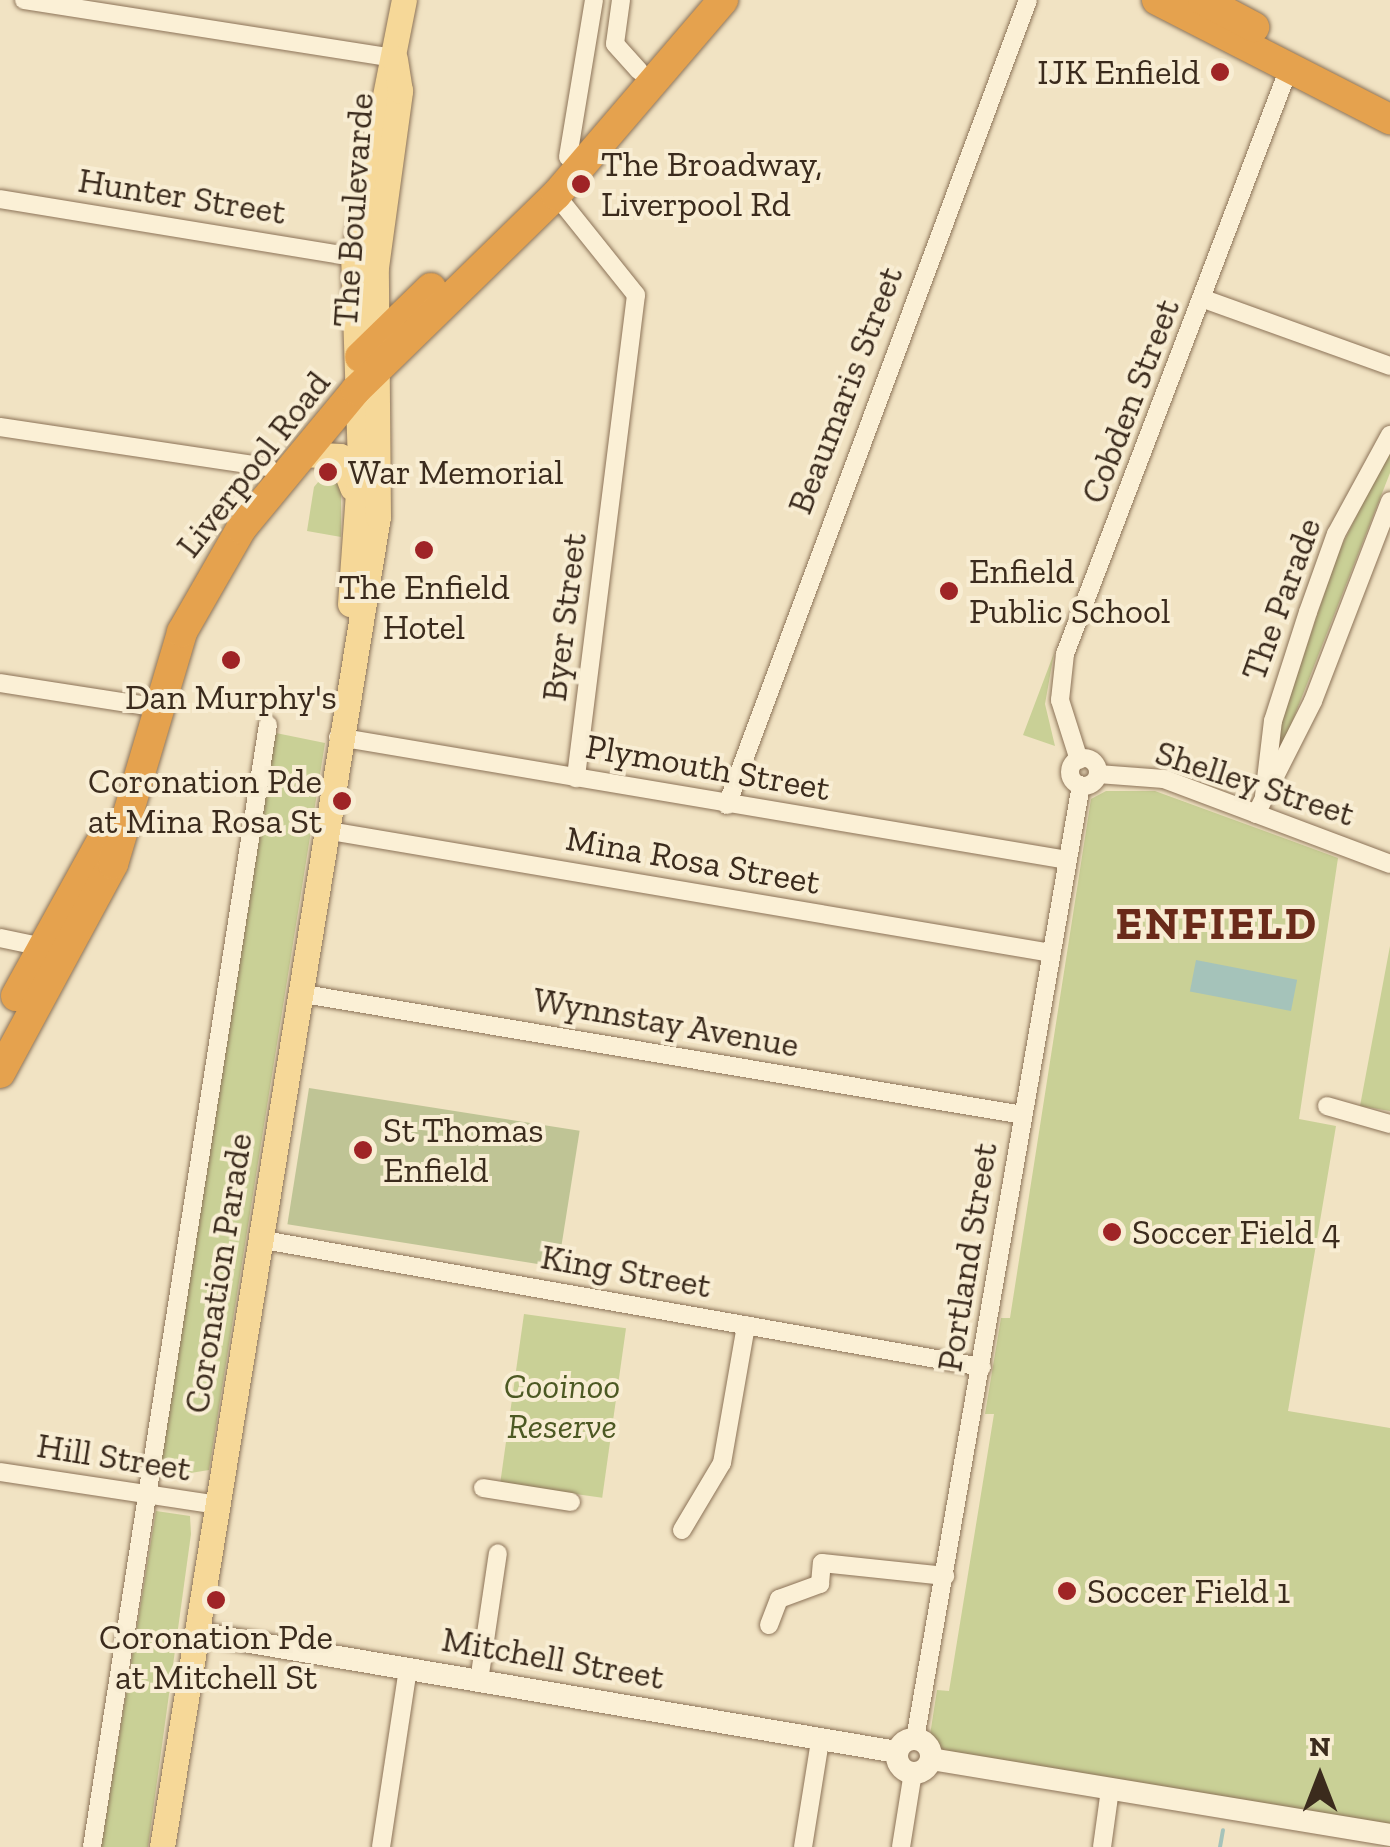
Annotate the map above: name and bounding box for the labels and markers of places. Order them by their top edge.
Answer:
place label: IJK Enfield [1037,51,1200,93]
marker: IJK Enfield [1209,61,1231,83]
place label: The Broadway, Liverpool Rd [601,143,822,225]
marker: The Broadway, Liverpool Rd [570,173,592,195]
place label: War Memorial [348,451,564,493]
marker: War Memorial [317,461,339,483]
marker: The Enfield Hotel [413,539,435,561]
place label: Enfield Public School [969,550,1170,632]
place label: The Enfield Hotel [338,566,510,648]
marker: Enfield Public School [938,580,960,602]
marker: Dan Murphy's [220,649,242,671]
place label: Dan Murphy's [125,676,337,718]
place label: Coronation Pde at Mina Rosa St [88,760,322,842]
marker: Coronation Pde at Mina Rosa St [331,790,353,812]
place label: St Thomas Enfield [383,1109,544,1191]
marker: St Thomas Enfield [352,1139,374,1161]
place label: Soccer Field 4 [1132,1211,1341,1253]
marker: Soccer Field 4 [1101,1221,1123,1243]
place label: Soccer Field 1 [1087,1570,1291,1612]
marker: Soccer Field 1 [1056,1580,1078,1602]
marker: Coronation Pde at Mitchell St [205,1589,227,1611]
place label: Coronation Pde at Mitchell St [99,1616,333,1698]

